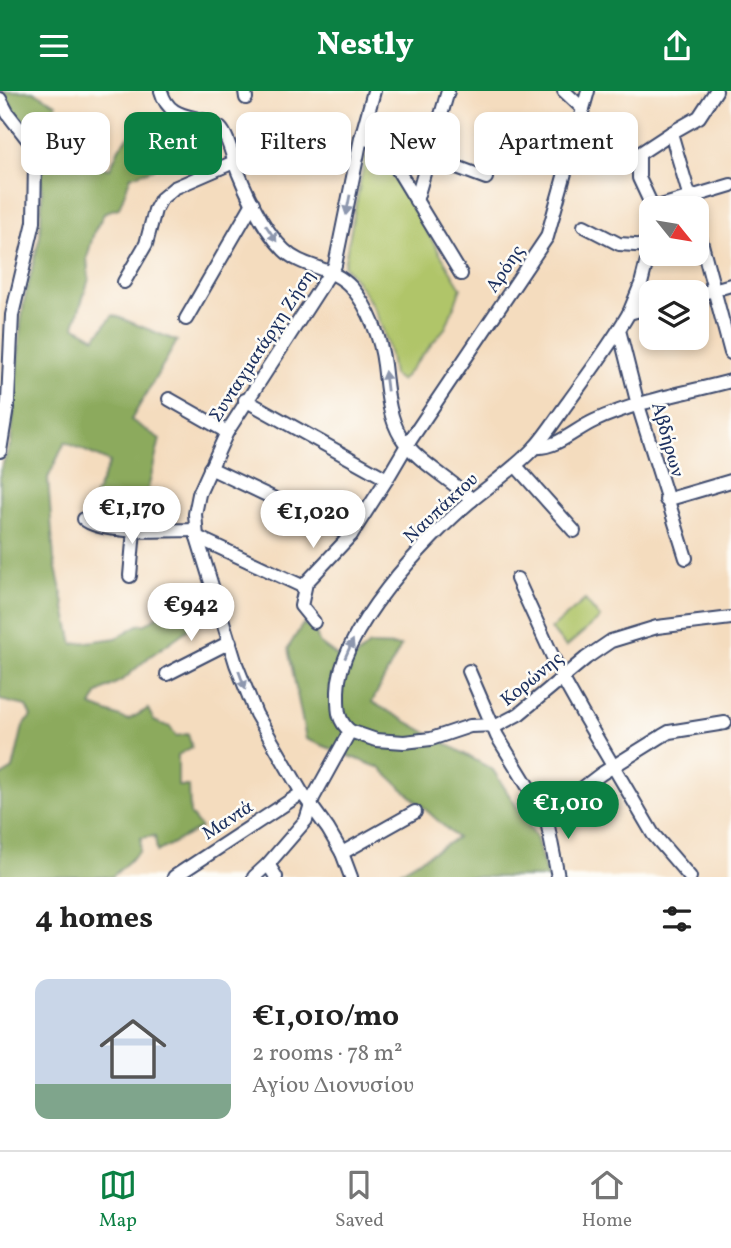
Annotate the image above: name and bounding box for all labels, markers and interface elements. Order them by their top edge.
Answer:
text: Nestly [317,24,414,68]
icon: menu [35,27,73,65]
icon: share [658,27,696,65]
chip: Buy [21,112,110,175]
chip: Rent [124,112,222,175]
chip: Filters [236,112,351,175]
chip: New [365,112,460,175]
chip: Apartment [474,112,638,175]
one-way arrow [342,194,353,216]
north arrow [639,196,709,266]
map controls [639,196,709,350]
one-way arrow [264,223,277,243]
street label: Αρόης [480,240,531,298]
street label: Συνταγματάρχη Ζήση [203,265,322,428]
button: layers [639,280,709,350]
one-way arrow [380,370,391,392]
street label: Αβδήρων [644,399,690,480]
street label: Ναυπάκτου [398,467,484,550]
pin: €1,170 [75,487,189,546]
pin: €1,020 [256,491,370,550]
text: €1,170 [99,493,165,525]
text: €1,020 [276,497,350,529]
pin: €942 [150,583,232,643]
text: €942 [163,590,219,622]
one-way arrow [343,639,355,659]
street label: Κορώνης [495,646,569,713]
one-way arrow [237,669,248,690]
pin: €1,010 [511,781,625,841]
text: €1,010 [533,788,603,820]
street label: Μαντά [197,794,259,847]
text: 4 homes [35,898,153,940]
icon: filters [658,900,696,938]
text: €1,010/mo [252,996,399,1038]
icon: home [91,1007,175,1091]
text: 2 rooms · 78 m² [252,1038,403,1070]
text: Αγίου Διονυσίου [252,1070,414,1102]
tab: Map [99,1166,137,1234]
tab: Saved [335,1166,384,1234]
tab: Home [582,1166,632,1234]

